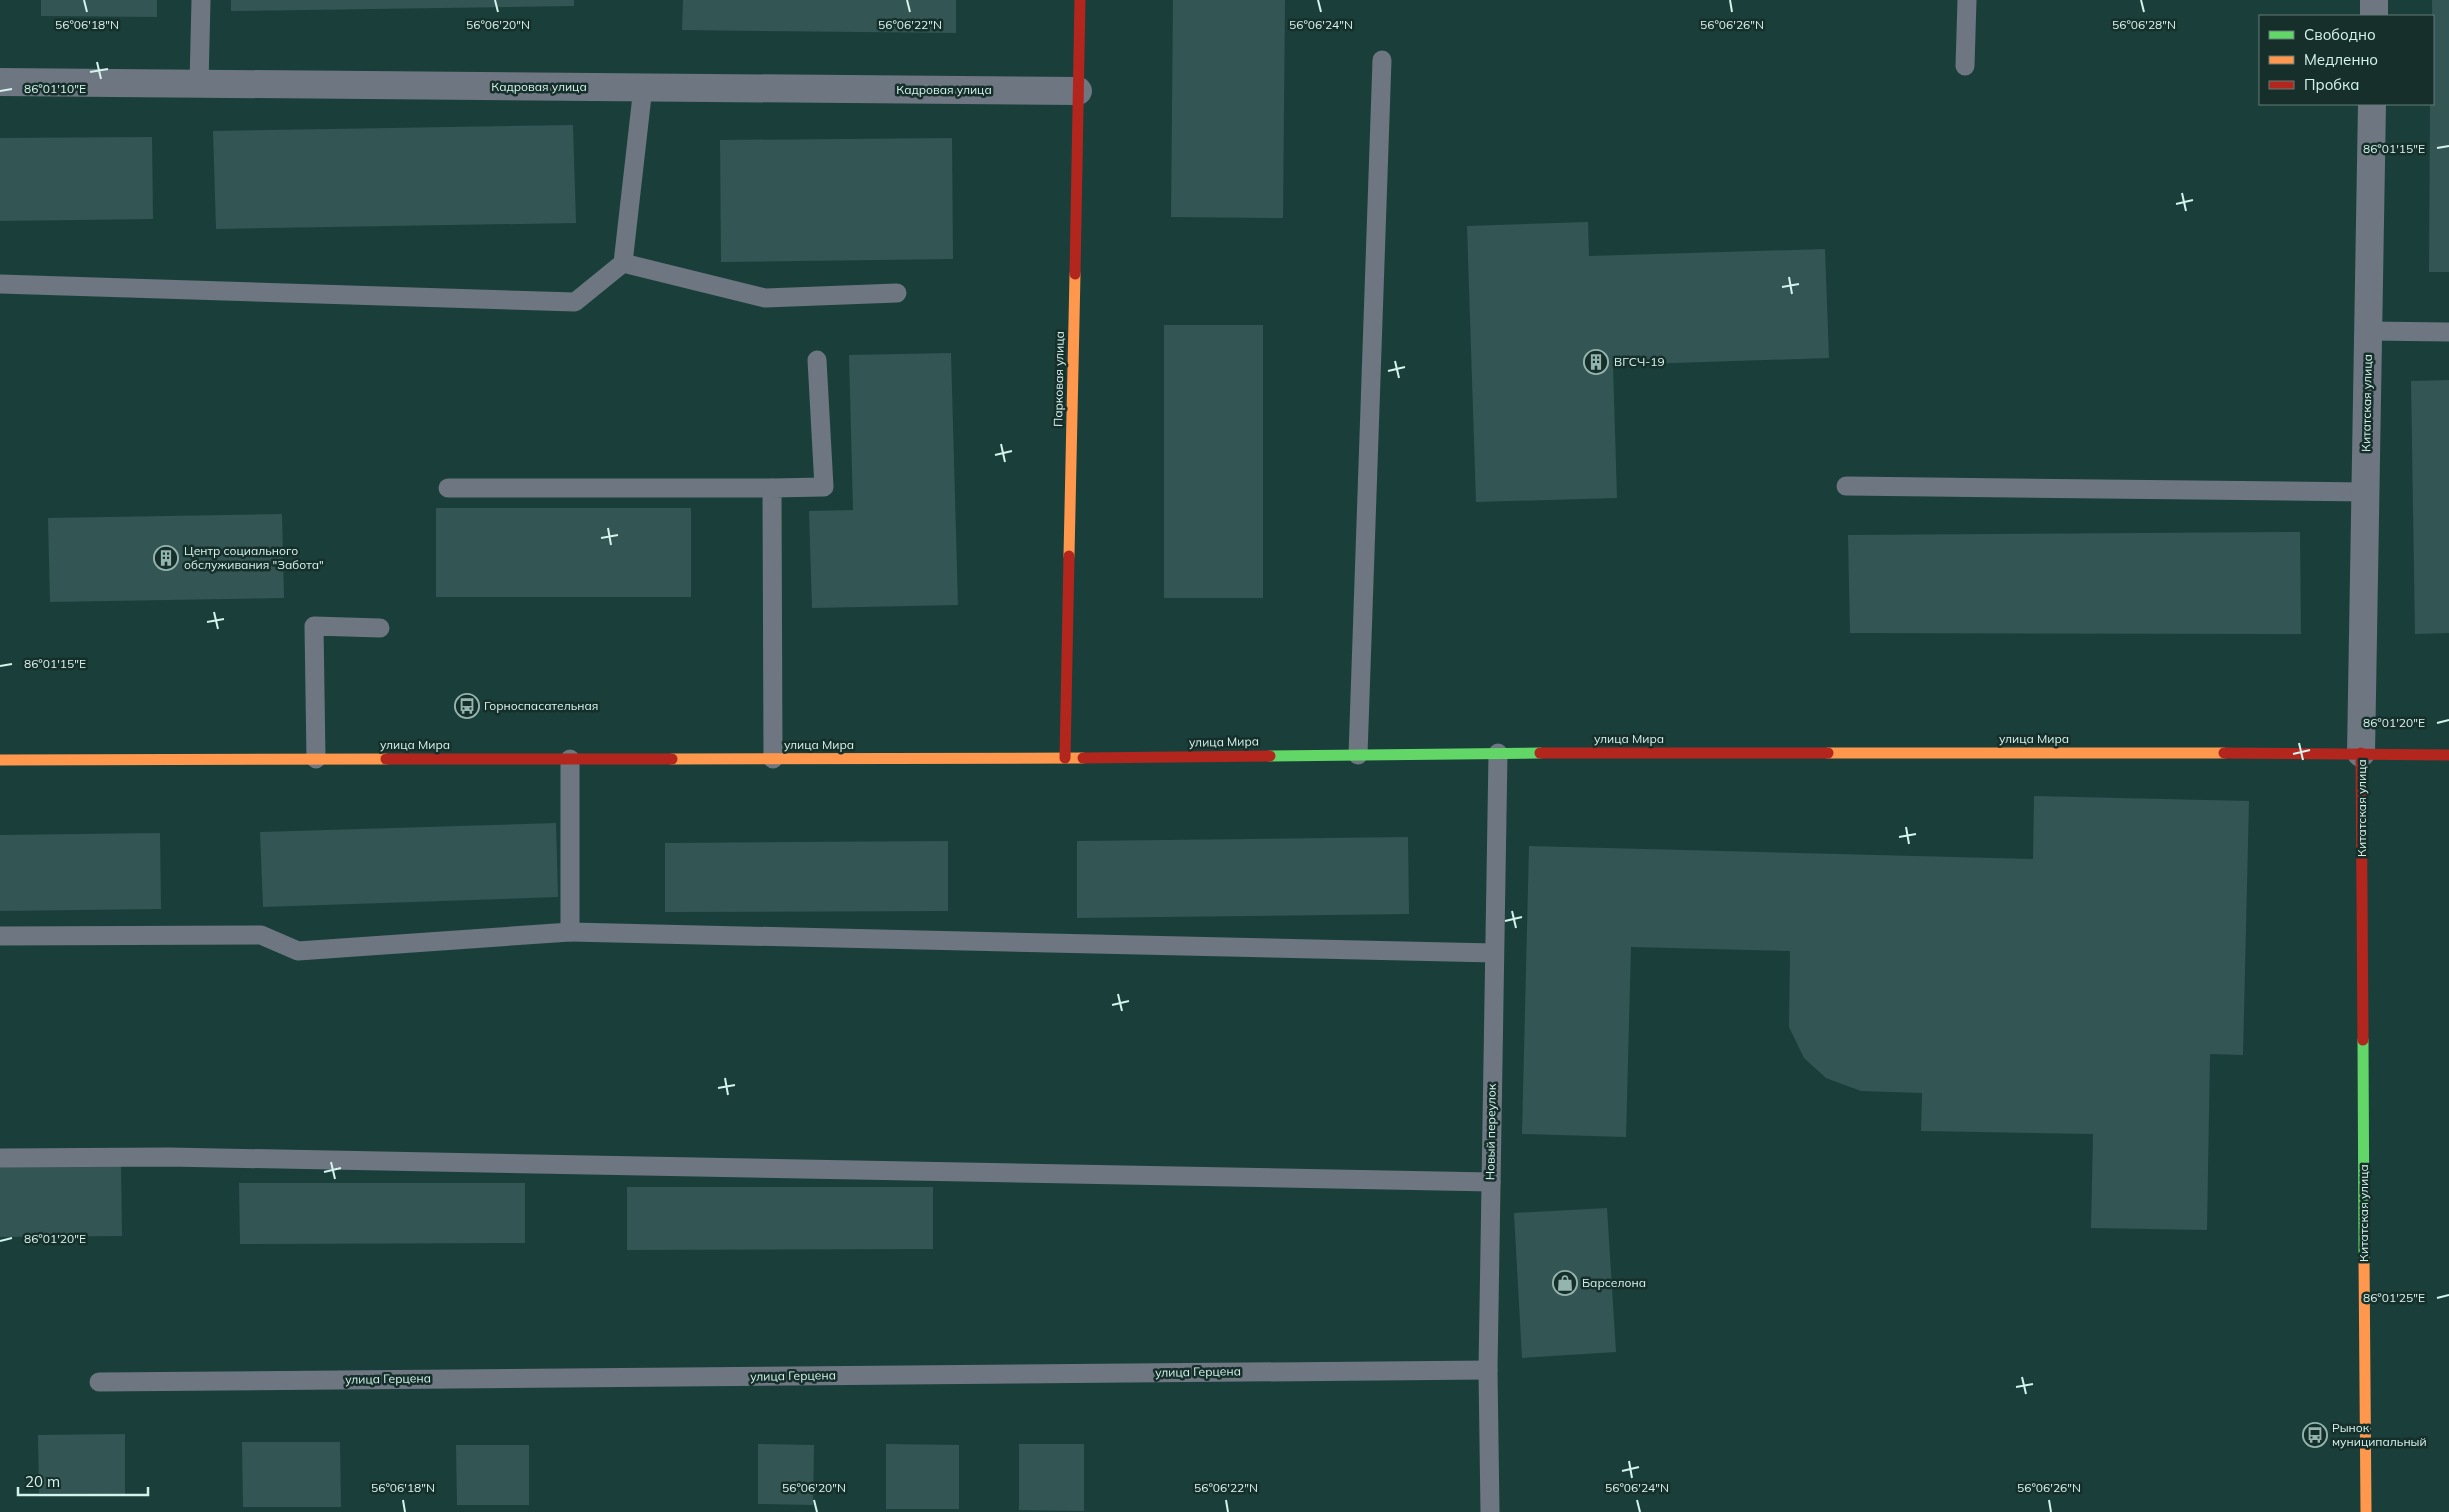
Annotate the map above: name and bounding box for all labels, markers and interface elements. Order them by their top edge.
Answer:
legend [2259,15,2434,105]
text: 56°06'18"N [55,17,119,32]
text: 56°06'20"N [466,17,530,32]
text: 56°06'22"N [878,17,942,32]
text: 56°06'24"N [1289,17,1353,32]
text: 56°06'26"N [1700,17,1764,32]
text: 56°06'28"N [2112,17,2176,32]
text: Свободно [2304,25,2376,44]
text: Медленно [2304,50,2378,69]
text: Пробка [2304,75,2359,94]
street label: Кадровая улица [491,79,587,94]
text: 86°01'10"E [24,81,86,96]
street label: Кадровая улица [896,82,992,97]
text: 86°01'15"E [2363,141,2425,156]
street label: Парковая улица [1050,331,1067,427]
building icon: ВГСЧ-19 [1583,349,1609,375]
place label: ВГСЧ-19 [1614,354,1665,369]
street label: Китатская улица [2358,354,2375,452]
place label: Центр социального обслуживания "Забота" [184,543,324,572]
building icon: Центр социального обслуживания "Забота" [153,545,179,571]
text: 86°01'15"E [24,656,86,671]
bus stop icon: Горноспасательная [454,693,480,719]
place label: Горноспасательная [484,698,598,713]
text: 86°01'20"E [2363,715,2425,730]
street label: улица Мира [1594,731,1664,746]
street label: улица Мира [1999,731,2069,746]
street label: улица Мира [1189,733,1259,750]
street label: улица Мира [380,737,450,752]
street label: улица Мира [784,737,854,752]
street label: Китатская улица [2354,759,2369,857]
street label: Новый переулок [1482,1083,1499,1180]
street label: Китатская улица [2356,1164,2371,1262]
text: 86°01'20"E [24,1231,86,1246]
shop icon: Барселона [1552,1270,1578,1296]
place label: Барселона [1582,1275,1646,1290]
text: 86°01'25"E [2363,1290,2425,1305]
street label: улица Герцена [1155,1363,1241,1380]
street label: улица Герцена [750,1367,836,1384]
street label: улица Герцена [345,1370,431,1387]
place label: Рынок муниципальный [2332,1420,2427,1449]
bus stop icon: Рынок муниципальный [2302,1422,2328,1448]
scale bar [18,1464,148,1496]
text: 20 m [25,1472,60,1491]
text: 56°06'18"N [371,1480,435,1495]
text: 56°06'20"N [782,1480,846,1495]
text: 56°06'22"N [1194,1480,1258,1495]
text: 56°06'24"N [1605,1480,1669,1495]
text: 56°06'26"N [2017,1480,2081,1495]

